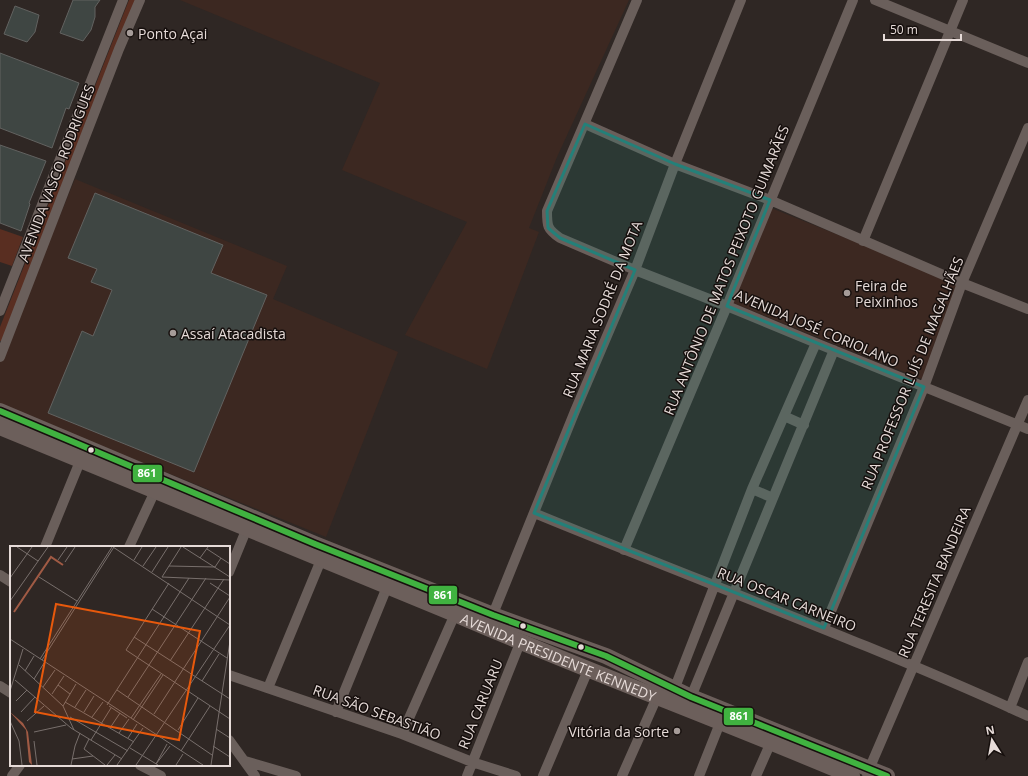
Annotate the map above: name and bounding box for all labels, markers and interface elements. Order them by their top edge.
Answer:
scale bar [884,16,961,42]
text: 50 m [890,21,918,38]
place label: Ponto Açai [138,24,207,43]
marker: Ponto Açai [125,28,135,38]
street label: AVENIDA VASCO RODRIGUES [13,82,99,264]
street label: RUA ANTÔNIO DE MATOS PEIXOTO GUIMARÃES [659,122,793,418]
street label: RUA MARIA SODRÉ DA MOTA [558,218,646,400]
street label: RUA PROFESSOR LUÍS DE MAGALHÃES [856,254,968,492]
place label: Feira de Peixinhos [855,276,918,311]
street label: AVENIDA JOSÉ CORIOLANO [732,285,902,371]
marker: Feira de Peixinhos [842,288,852,298]
place label: Assaí Atacadista [181,324,286,343]
marker: Assaí Atacadista [168,328,178,338]
unlabelled marker [86,445,96,455]
line badge: 861 [132,464,163,483]
text: 861 [138,465,156,480]
street label: RUA TERESITA BANDEIRA [893,503,975,661]
inset map [10,546,230,766]
street label: RUA OSCAR CARNEIRO [715,562,859,636]
line badge: 861 [428,585,458,605]
text: 861 [434,587,452,602]
street label: AVENIDA PRESIDENTE KENNEDY [458,608,659,705]
unlabelled marker [518,621,528,631]
unlabelled marker [576,642,586,652]
street label: RUA CARUARU [453,656,507,752]
street label: RUA SÃO SEBASTIÃO [310,680,444,744]
line badge: 861 [723,707,754,726]
text: 861 [730,708,748,723]
north arrow [972,720,1012,760]
text: N [984,721,996,738]
place label: Vitória da Sorte [568,722,669,741]
marker: Vitória da Sorte [672,726,682,736]

